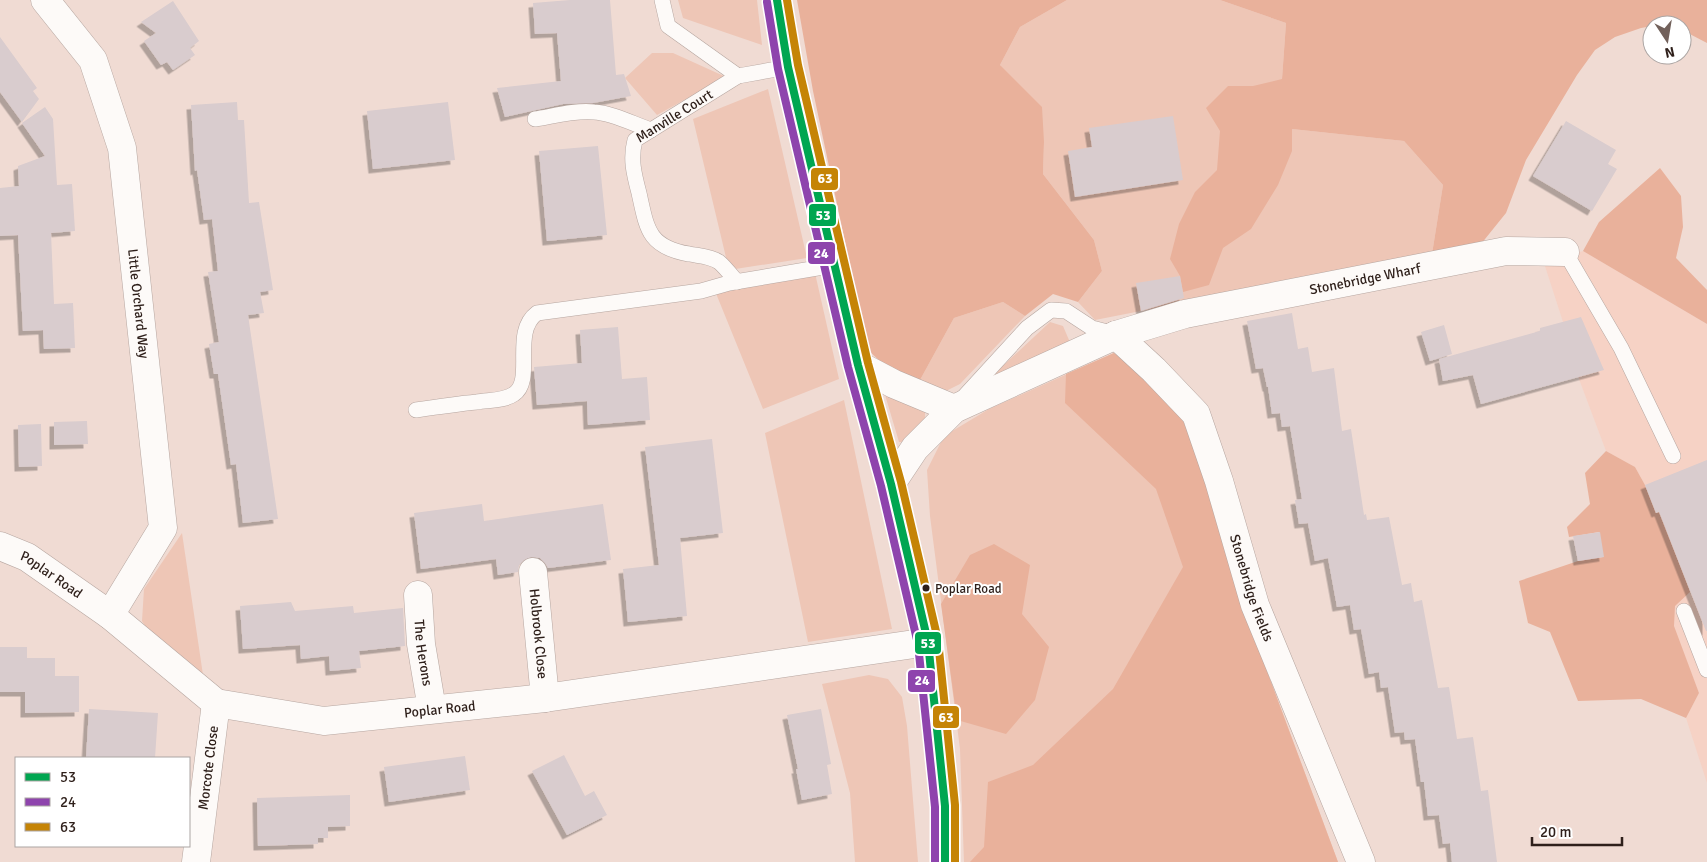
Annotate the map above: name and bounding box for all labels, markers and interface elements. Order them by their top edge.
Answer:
north arrow [1642,15,1692,65]
text: N [1663,43,1676,62]
street label: Manville Court [633,86,716,146]
line badge: 63 [810,167,839,191]
text: 63 [817,170,833,187]
line badge: 53 [808,203,837,227]
text: 53 [815,207,831,224]
line badge: 24 [807,241,836,265]
text: 24 [813,245,829,262]
street label: Little Orchard Way [124,248,153,360]
street label: Stonebridge Wharf [1308,260,1423,298]
street label: Stonebridge Fields [1226,532,1277,644]
street label: Poplar Road [18,547,85,602]
place label: Poplar Road [935,581,1002,597]
marker: Poplar Road [921,583,931,593]
street label: Holbrook Close [526,588,551,680]
street label: The Herons [411,619,436,687]
line badge: 53 [914,631,942,655]
text: 53 [920,635,936,652]
line badge: 24 [907,669,936,693]
text: 24 [914,672,930,689]
street label: Poplar Road [403,697,476,722]
line badge: 63 [932,705,960,729]
text: 63 [938,709,954,726]
street label: Morcote Close [195,725,222,811]
legend [15,757,190,847]
text: 53 [60,768,76,786]
text: 24 [60,793,76,811]
scale bar [1532,814,1622,846]
text: 63 [60,818,76,836]
text: 20 m [1540,823,1571,841]

